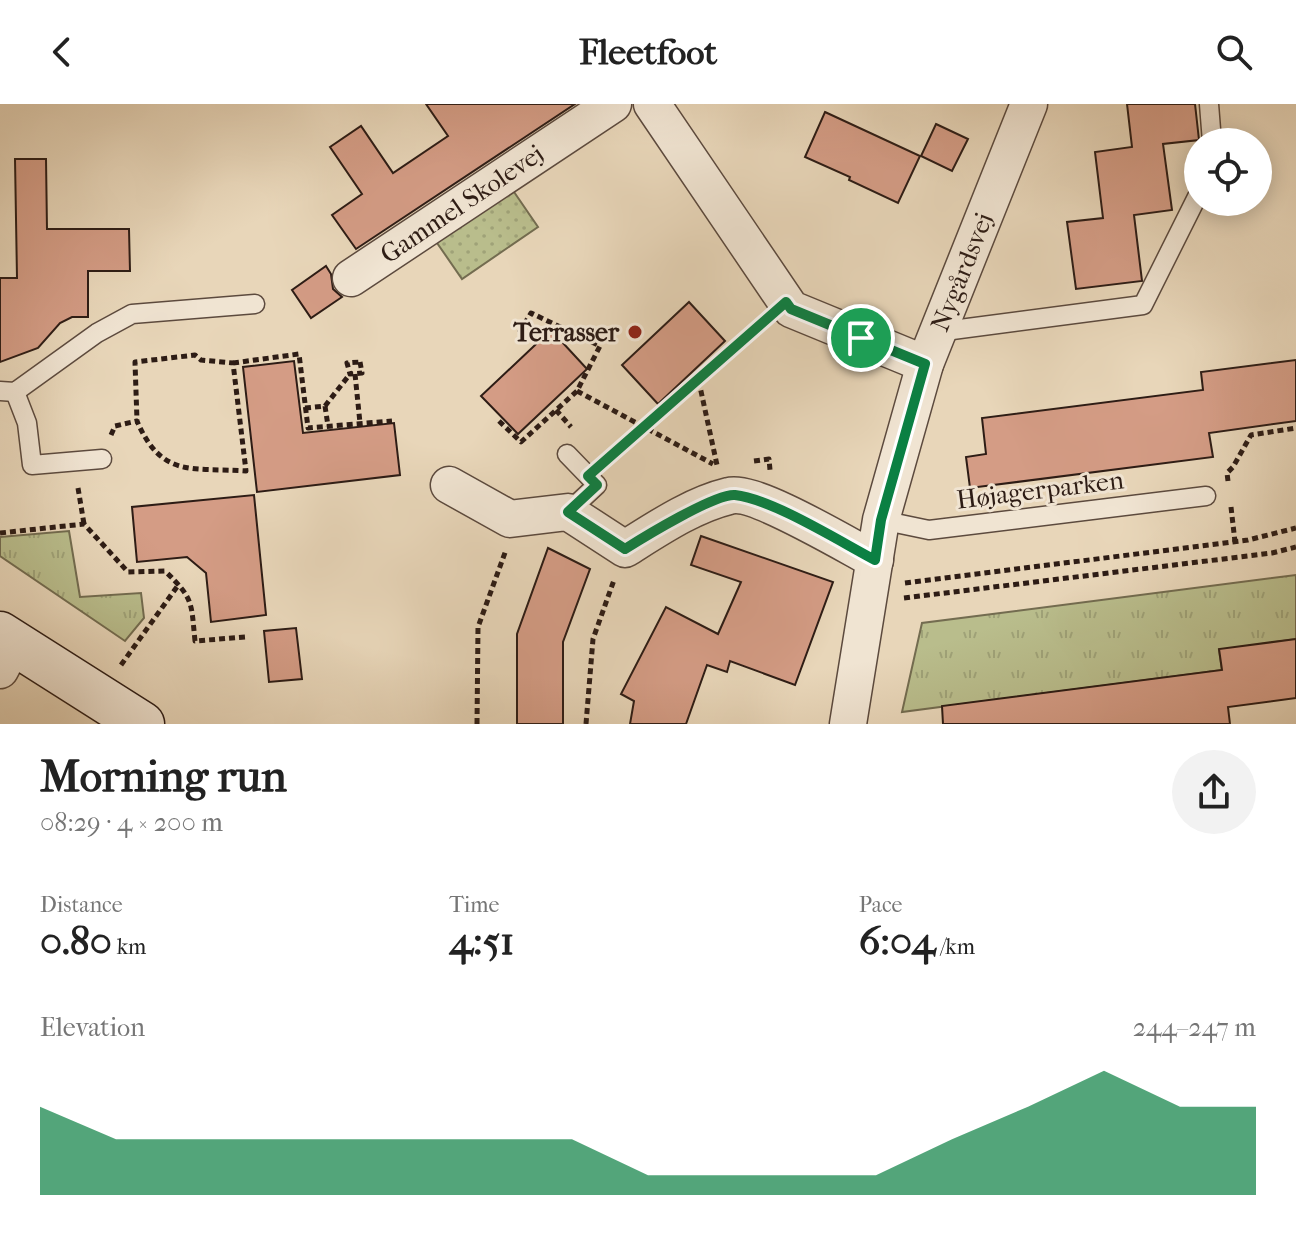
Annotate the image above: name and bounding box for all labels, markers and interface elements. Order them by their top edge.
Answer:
icon: back [40,30,84,74]
icon: search [1212,30,1256,74]
text: Fleetfoot [579,31,717,73]
map controls [1184,128,1272,216]
button: locate [1184,128,1272,216]
street label: Gammel Skolevej [375,138,549,270]
street label: Nygårdsvej [924,208,1000,336]
pin [827,304,895,372]
icon: arrive [839,316,883,360]
place label: Terrasser [513,317,620,348]
marker: Terrasser [626,323,644,341]
street label: Højagerparken [955,464,1125,516]
button: share [1172,750,1256,834]
text: Morning run [40,751,287,802]
text: 08:29 · 4 × 200 m [40,807,223,838]
text: Distance [40,892,123,918]
text: Time [449,892,499,918]
text: Pace [859,892,902,918]
text: 0.80 [40,918,112,964]
text: 4:51 [449,918,514,964]
text: 6:04 [859,918,935,964]
text: km [112,934,146,960]
text: /km [935,934,975,960]
text: Elevation [40,1012,145,1043]
text: 244–247 m [1133,1012,1256,1043]

